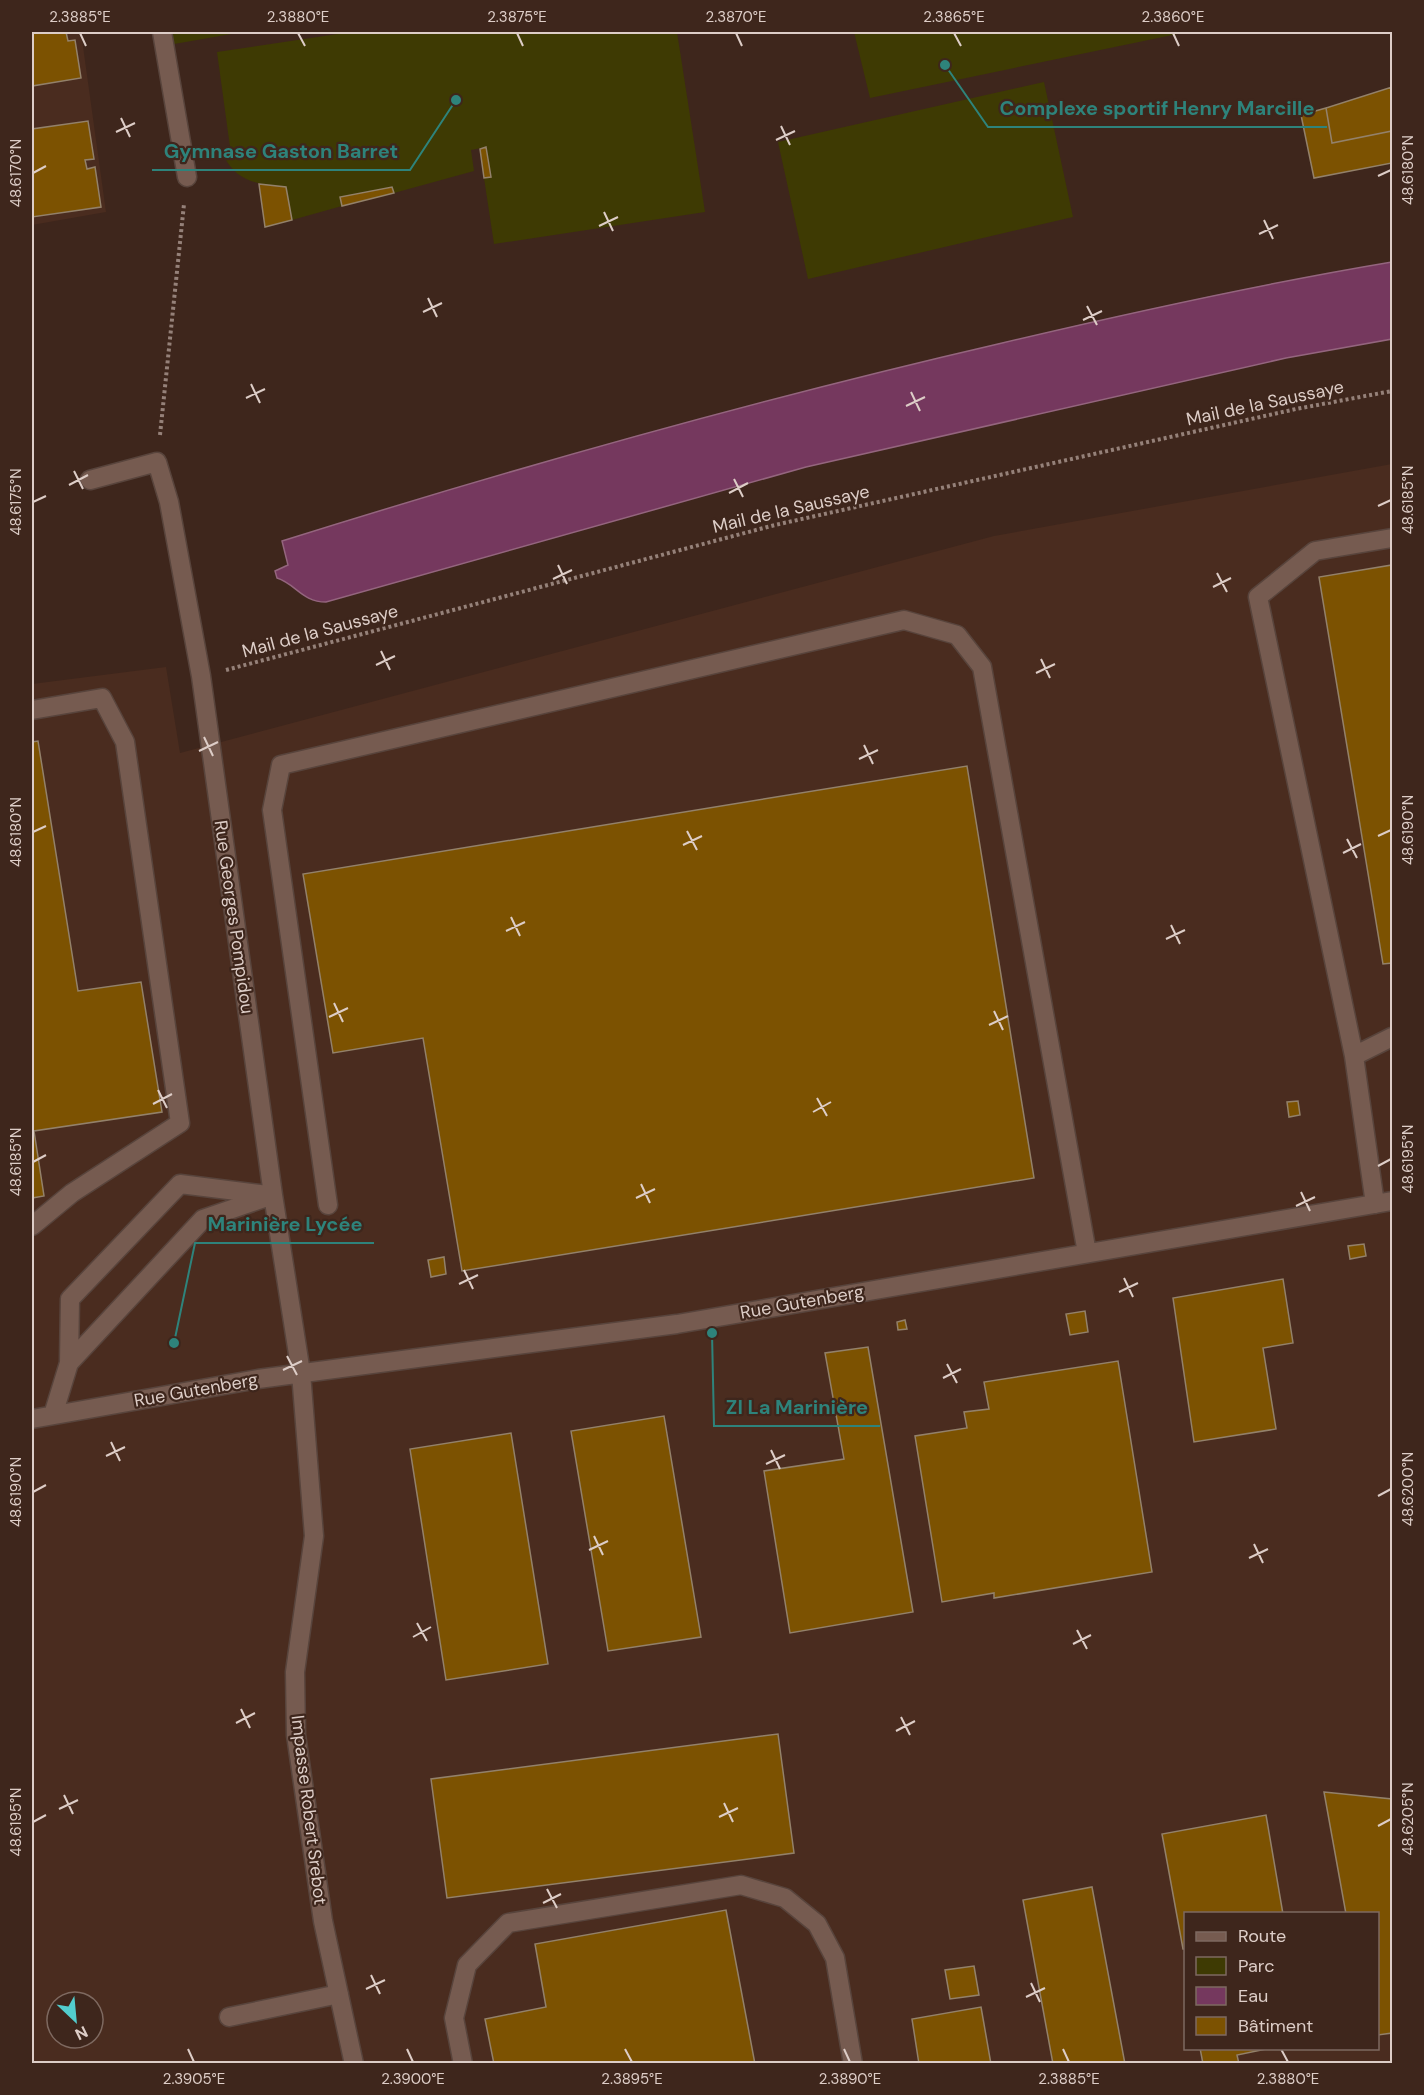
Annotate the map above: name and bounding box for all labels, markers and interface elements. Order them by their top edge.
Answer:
text: 2.3885°E [49,7,111,27]
text: 2.3880°E [267,7,329,27]
text: 2.3875°E [487,7,547,27]
text: 2.3870°E [706,7,766,27]
text: 2.3865°E [923,7,985,27]
text: 2.3860°E [1142,7,1204,27]
callout: Complexe sportif Henry Marcille [988,89,1327,127]
text: Complexe sportif Henry Marcille [1000,95,1315,121]
callout: Gymnase Gaston Barret [152,132,410,170]
text: 48.6180°N [1398,135,1418,205]
text: Gymnase Gaston Barret [164,138,398,164]
text: 48.6170°N [6,139,26,207]
street label: Mail de la Saussaye [1184,375,1346,431]
text: 48.6185°N [1398,466,1418,534]
text: 48.6175°N [6,468,26,536]
street label: Mail de la Saussaye [710,479,872,539]
street label: Mail de la Saussaye [239,599,401,663]
text: 48.6190°N [1398,795,1418,865]
text: 48.6180°N [6,797,26,867]
street label: Rue Georges Pompidou [209,819,259,1015]
text: 48.6195°N [1398,1125,1418,1193]
text: 48.6185°N [6,1128,26,1196]
callout: Marinière Lycée [195,1205,374,1243]
text: Marinière Lycée [208,1211,363,1237]
street label: Rue Gutenberg [738,1279,866,1325]
street label: Rue Gutenberg [132,1367,260,1413]
callout: ZI La Marinière [714,1388,880,1426]
text: ZI La Marinière [726,1394,868,1420]
text: 48.6200°N [1398,1452,1418,1526]
text: 48.6190°N [6,1457,26,1527]
street label: Impasse Robert Srebot [285,1714,333,1906]
text: 48.6205°N [1398,1782,1418,1856]
text: 48.6195°N [6,1788,26,1856]
legend [1184,1912,1379,2050]
text: Route [1238,1924,1286,1948]
text: Parc [1238,1954,1274,1978]
text: Eau [1238,1984,1268,2008]
north arrow [45,1990,105,2050]
text: Bâtiment [1238,2014,1313,2038]
text: N [72,2021,91,2045]
text: 2.3905°E [163,2069,225,2089]
text: 2.3900°E [381,2069,445,2089]
text: 2.3895°E [601,2069,663,2089]
text: 2.3890°E [819,2069,881,2089]
text: 2.3885°E [1038,2069,1100,2089]
text: 2.3880°E [1257,2069,1319,2089]

